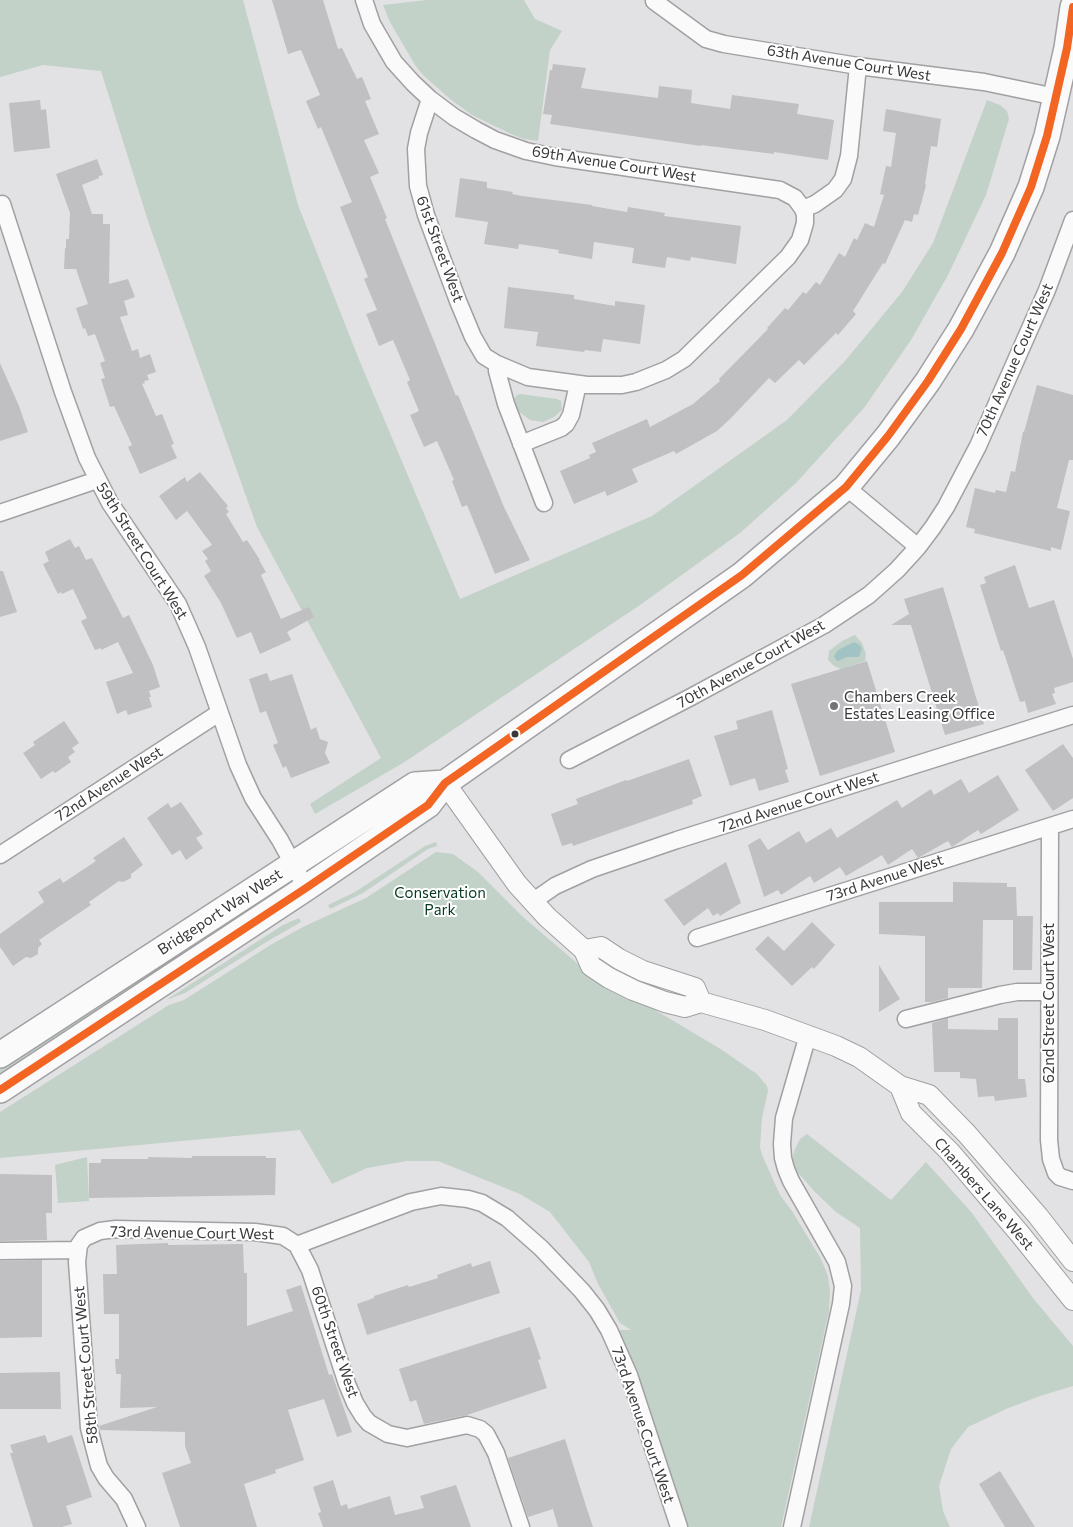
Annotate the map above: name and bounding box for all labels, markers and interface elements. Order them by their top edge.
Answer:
street label: 63th Avenue Court West [766,41,932,85]
street label: 69th Avenue Court West [530,142,698,186]
street label: 61st Street West [412,193,468,305]
street label: 70th Avenue Court West [973,281,1057,439]
street label: 59th Street Court West [92,479,192,623]
street label: 70th Avenue Court West [674,616,828,712]
place label: Chambers Creek Estates Leasing Office [844,688,995,723]
marker: Chambers Creek Estates Leasing Office [828,700,840,712]
unlabelled marker [510,729,520,739]
street label: 72nd Avenue West [52,743,166,825]
street label: 72nd Avenue Court West [717,768,881,836]
street label: 73rd Avenue West [824,851,946,905]
street label: Bridgeport Way West [154,865,286,959]
park label: Conservation Park [394,884,486,919]
street label: 62nd Street Court West [1040,923,1058,1083]
street label: Chambers Lane West [930,1134,1038,1254]
street label: 73rd Avenue Court West [110,1223,274,1243]
street label: 60th Street West [307,1284,363,1400]
street label: 58th Street Court West [70,1285,102,1445]
street label: 73rd Avenue Court West [608,1344,678,1506]

